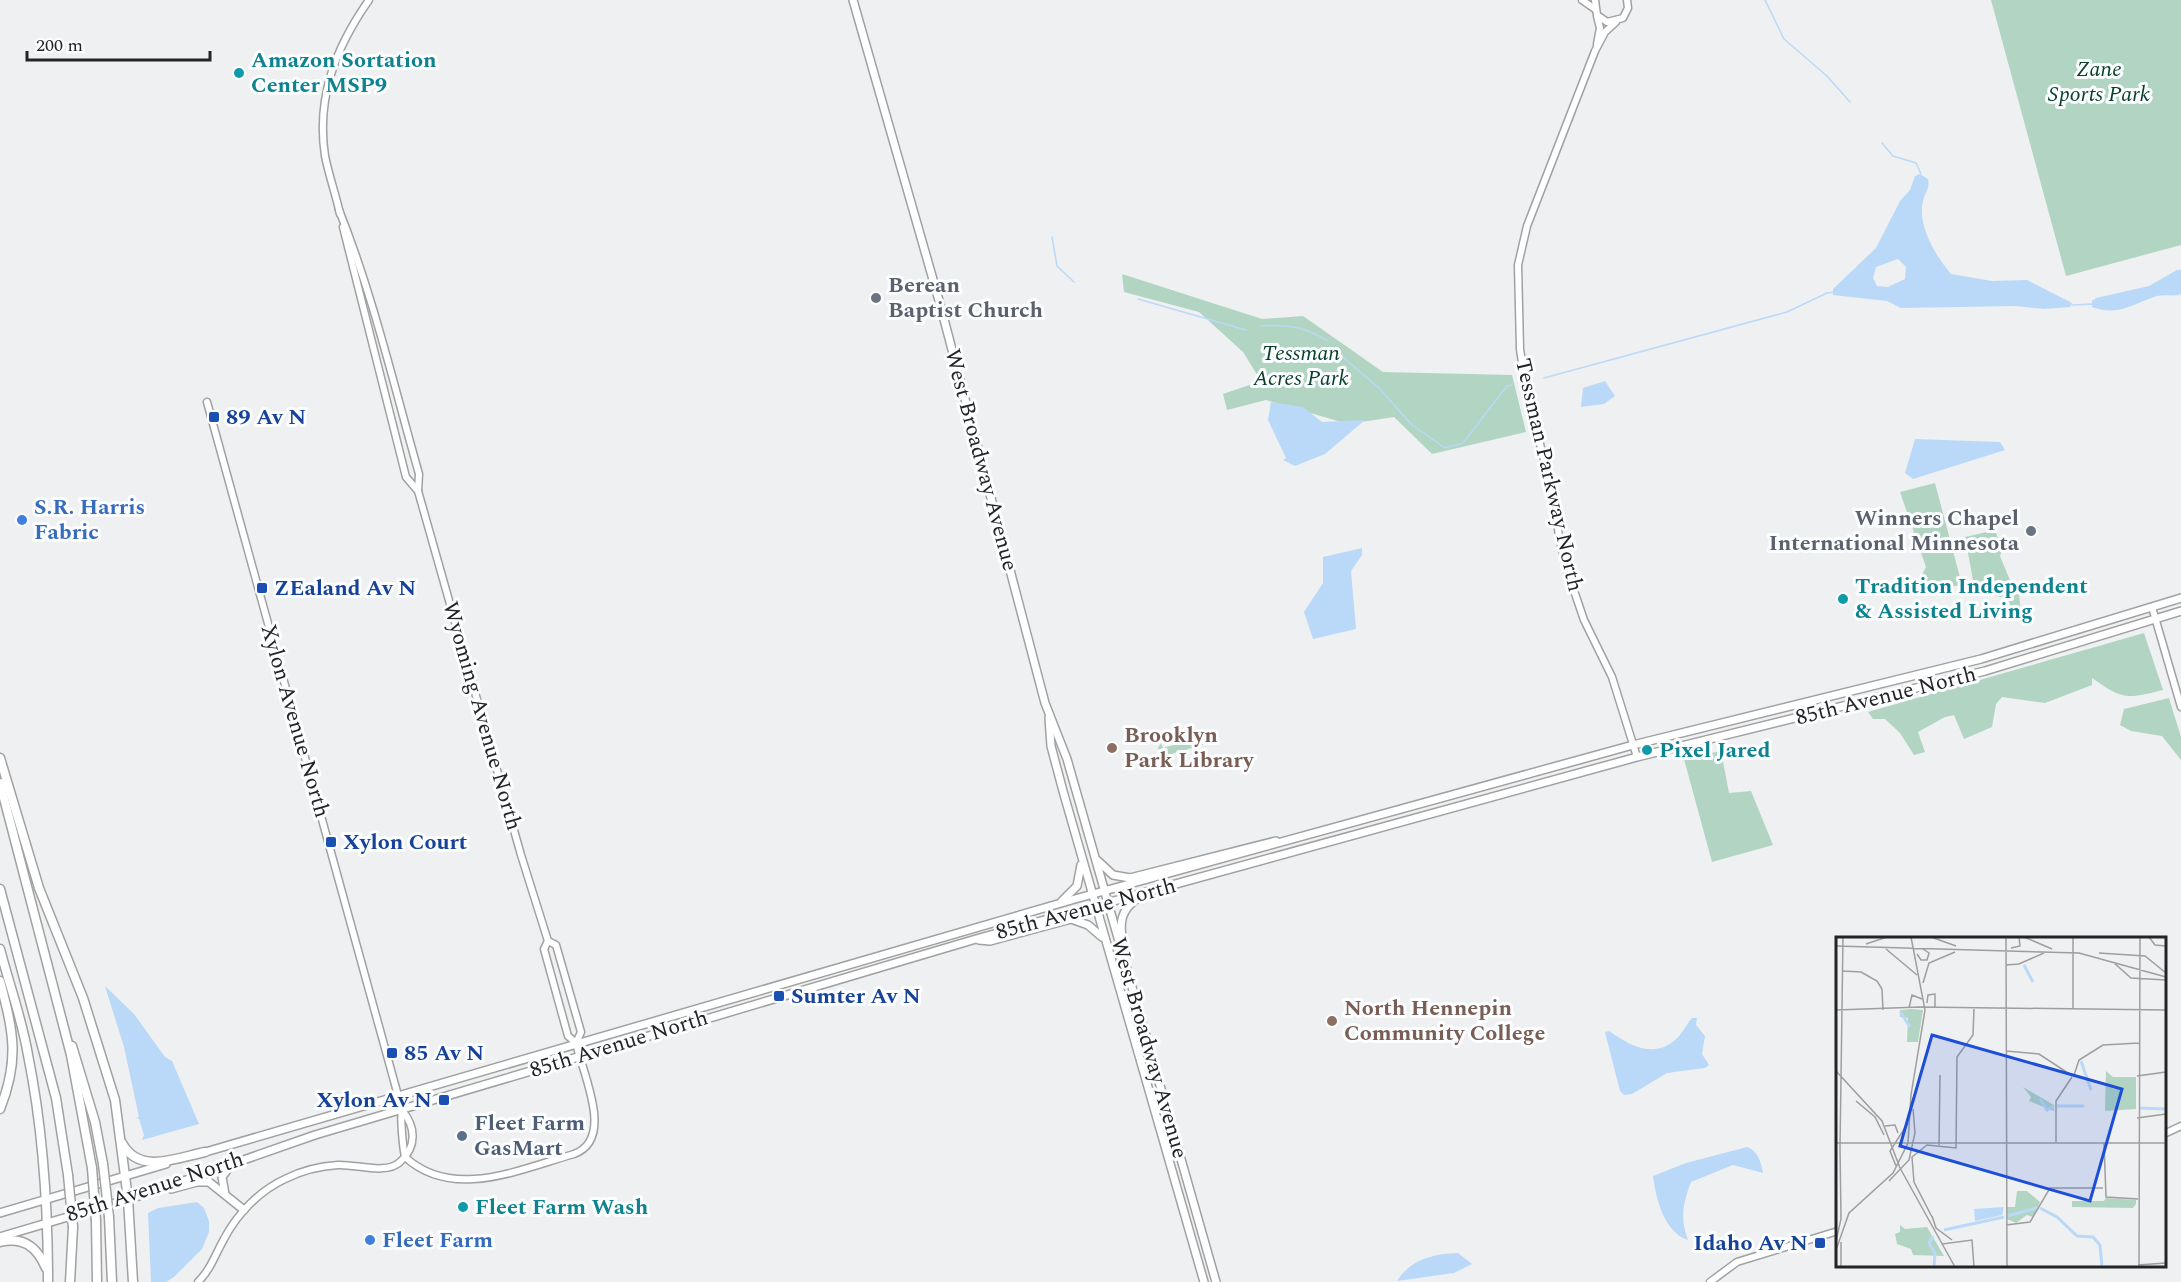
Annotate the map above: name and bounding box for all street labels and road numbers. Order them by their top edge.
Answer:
street label: West Broadway Avenue [935,345,1027,575]
street label: Tessman Parkway North [1506,355,1592,595]
street label: Wyoming Avenue North [433,598,531,834]
street label: Xylon Avenue North [252,620,338,822]
street label: 85th Avenue North [1792,658,1980,734]
street label: 85th Avenue North [992,869,1180,949]
street label: West Broadway Avenue [1102,934,1196,1162]
street label: 85th Avenue North [526,1001,712,1087]
street label: 85th Avenue North [62,1143,248,1231]

